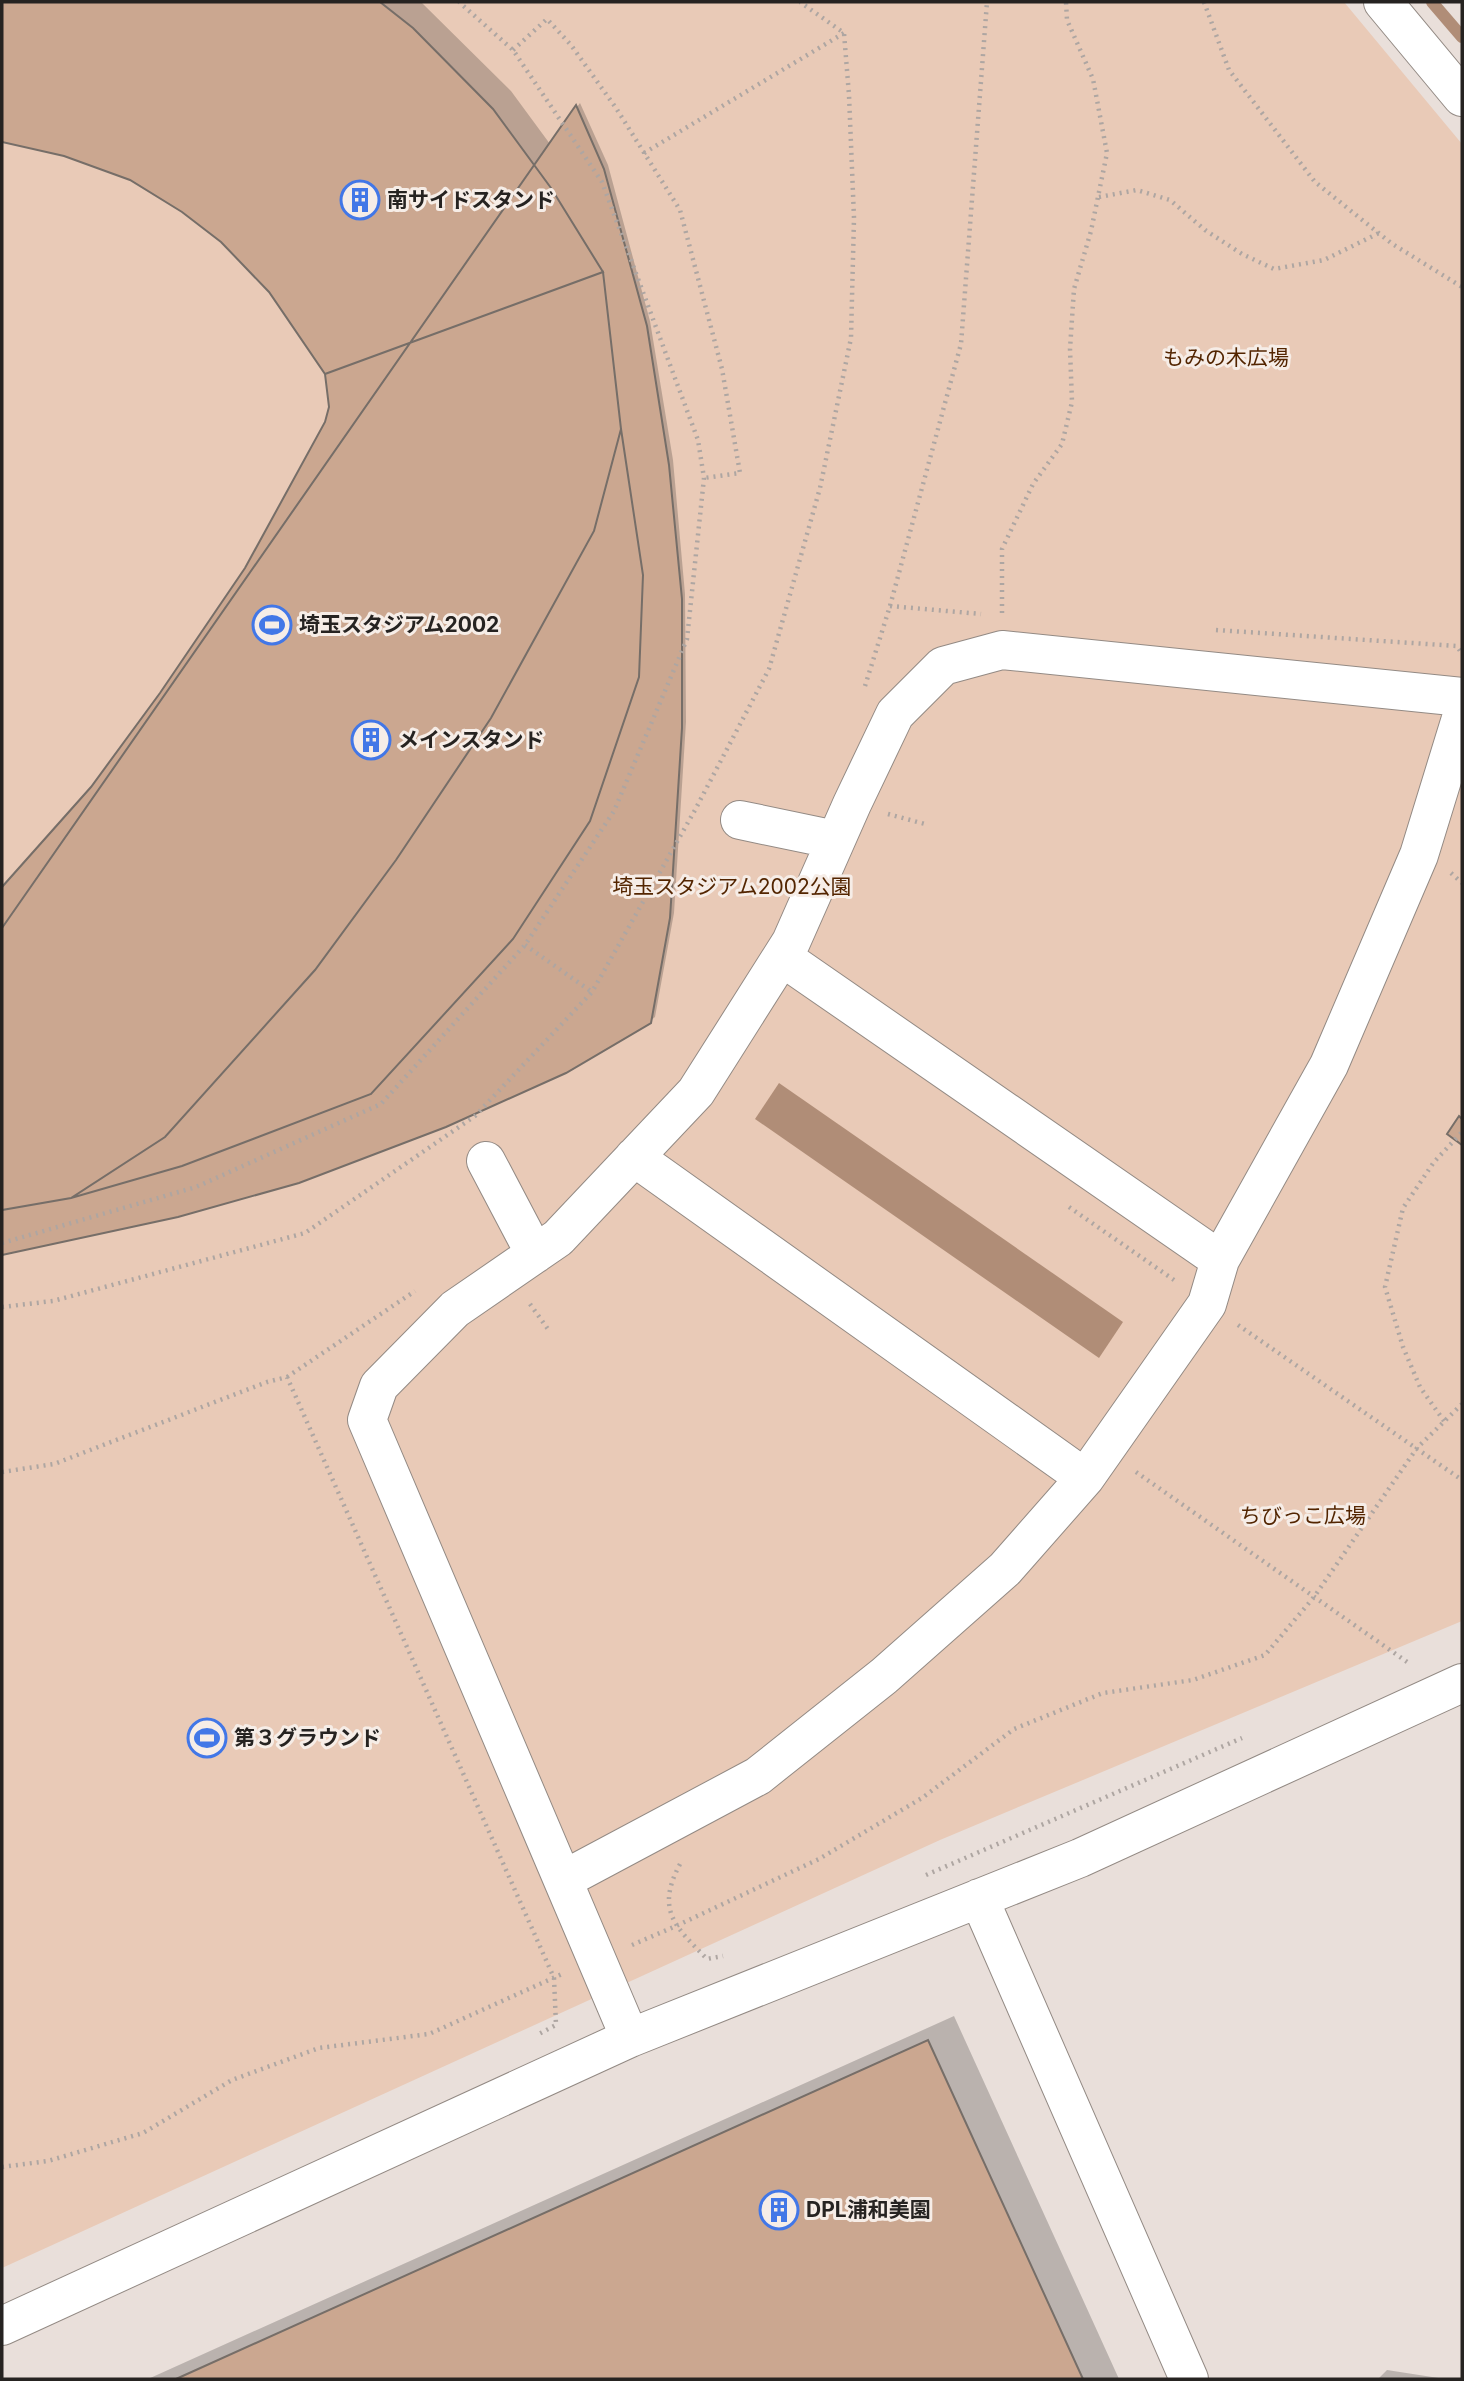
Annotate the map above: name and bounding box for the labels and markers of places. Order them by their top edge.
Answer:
building icon: 南サイドスタンド [339,179,381,221]
place label: 南サイドスタンド [387,187,555,212]
sports icon: 埼玉スタジアム2002 [251,604,293,646]
place label: 埼玉スタジアム2002 [299,612,499,637]
building icon: メインスタンド [350,719,392,761]
place label: メインスタンド [398,727,545,752]
sports icon: 第３グラウンド [186,1717,228,1759]
place label: 第３グラウンド [234,1725,381,1750]
building icon: DPL浦和美園 [758,2189,800,2231]
place label: DPL浦和美園 [806,2197,931,2222]

